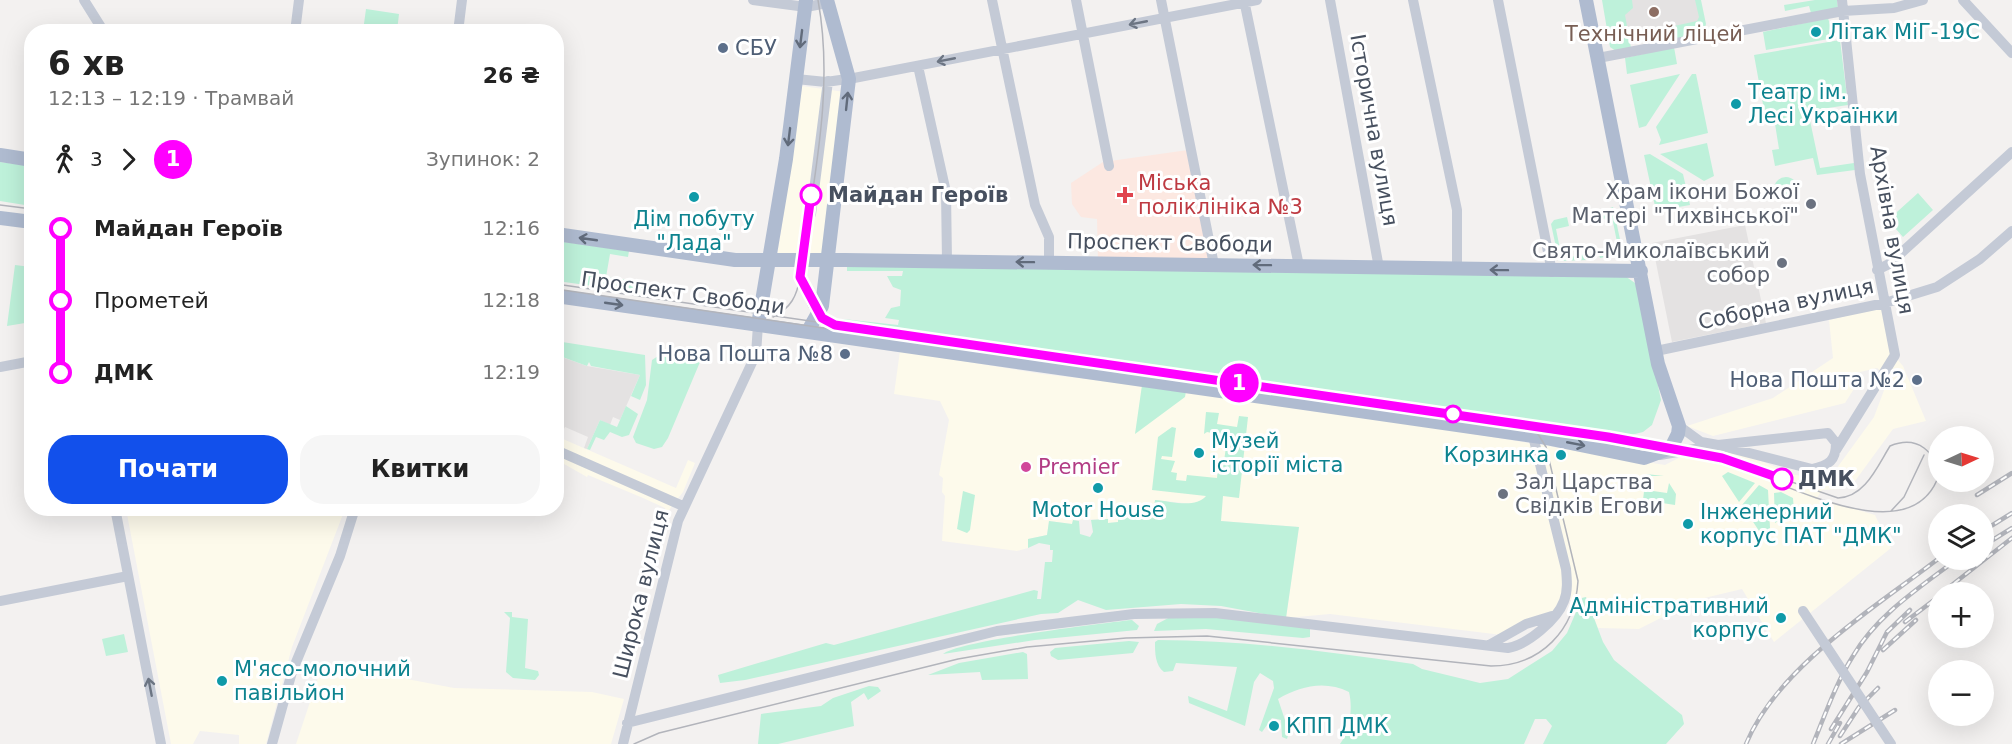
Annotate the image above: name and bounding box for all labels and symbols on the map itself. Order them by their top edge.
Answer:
marker: Технічний ліцей [1647,5,1661,19]
one-way arrow [1128,18,1148,29]
place label: Літак МіГ-19С [1828,20,1980,44]
place label: Технічний ліцей [1564,22,1743,46]
marker: Літак МіГ-19С [1809,25,1823,39]
one-way arrow [796,29,807,49]
street label: Історична вулиця [1345,32,1403,228]
place label: СБУ [735,36,777,60]
marker: СБУ [716,41,730,55]
one-way arrow [937,55,957,66]
place label: Театр ім. Лесі Українки [1747,80,1898,128]
one-way arrow [842,91,853,111]
marker: Театр ім. Лесі Українки [1729,97,1743,111]
one-way arrow [783,127,794,146]
street label: Архівна вулиця [1865,144,1919,316]
place label: Міська поліклініка №3 [1138,171,1303,219]
place label: Храм ікони Божої Матері "Тихвінської" [1572,180,1799,228]
place label: Майдан Героїв [828,183,1008,207]
marker: Майдан Героїв [800,184,822,206]
marker: Міська поліклініка №3 [1116,186,1134,204]
marker: Дім побуту "Лада" [687,190,701,204]
marker: Храм ікони Божої Матері "Тихвінської" [1804,197,1818,211]
place label: Дім побуту "Лада" [633,207,755,255]
street label: Проспект Свободи [1067,229,1273,257]
one-way arrow [579,233,599,244]
place label: Свято-Миколаївський собор [1532,239,1770,287]
one-way arrow [1015,256,1035,268]
marker: Свято-Миколаївський собор [1775,256,1789,270]
one-way arrow [1252,259,1272,271]
one-way arrow [1489,265,1509,276]
street label: Проспект Свободи [580,267,786,319]
street label: Соборна вулиця [1696,274,1876,334]
one-way arrow [604,299,624,310]
place label: Нова Пошта №8 [658,342,833,366]
marker: Нова Пошта №8 [838,347,852,361]
line badge: 1 [1220,364,1258,403]
place label: Нова Пошта №2 [1730,368,1905,392]
marker: Нова Пошта №2 [1910,373,1924,387]
unlabelled marker [1444,405,1462,423]
north arrow [1928,426,1994,492]
place label: Музей історії міста [1211,429,1343,477]
one-way arrow [1566,439,1585,450]
place label: Корзинка [1444,443,1549,467]
marker: Музей історії міста [1192,446,1206,460]
marker: Корзинка [1554,448,1568,462]
place label: Premier [1038,455,1120,479]
marker: Premier [1019,460,1033,474]
place label: ДМК [1798,467,1855,491]
marker: ДМК [1771,468,1793,490]
place label: Зал Царства Свiдкiв Егови [1515,470,1663,518]
marker: Motor House [1091,481,1105,495]
marker: Зал Царства Свiдкiв Егови [1496,487,1510,501]
place label: Motor House [1031,498,1165,522]
place label: Інженерний корпус ПАТ "ДМК" [1700,500,1902,548]
street label: Широка вулиця [608,507,674,681]
marker: Інженерний корпус ПАТ "ДМК" [1681,517,1695,531]
place label: Адміністративний корпус [1570,594,1769,642]
marker: Адміністративний корпус [1774,611,1788,625]
place label: М'ясо-молочний павільйон [234,657,411,705]
marker: М'ясо-молочний павільйон [215,674,229,688]
one-way arrow [144,677,155,697]
place label: КПП ДМК [1286,714,1389,738]
marker: КПП ДМК [1267,719,1281,733]

